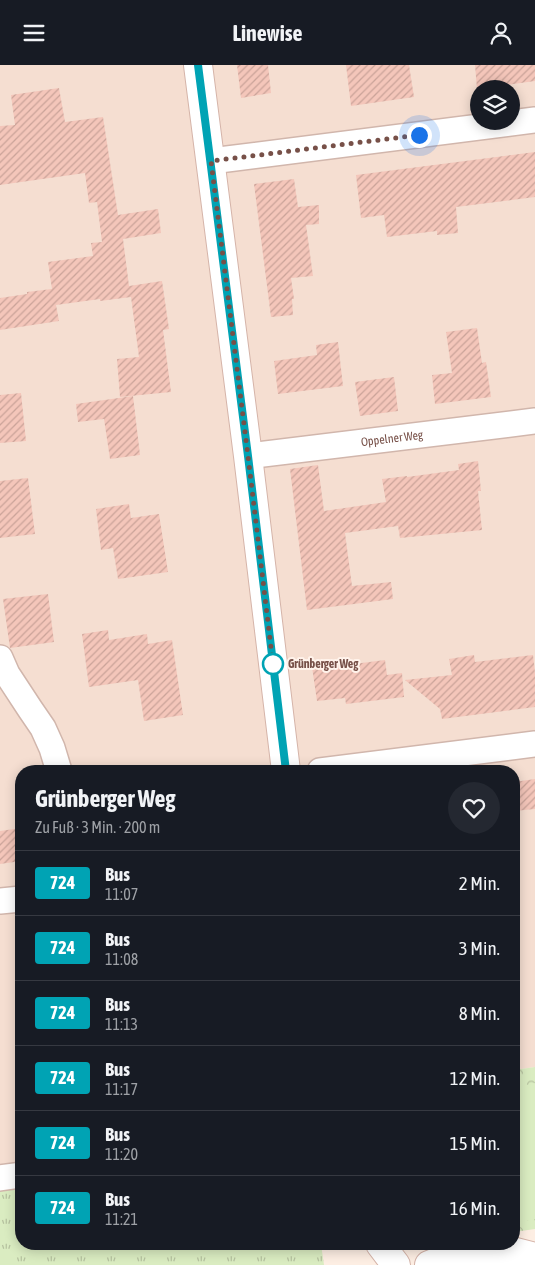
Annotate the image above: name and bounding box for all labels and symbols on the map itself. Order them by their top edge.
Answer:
your location [407,123,432,148]
street label: Oppelner Weg [360,428,425,449]
marker: Grünberger Weg [262,653,284,675]
place label: Grünberger Weg [288,657,359,671]

